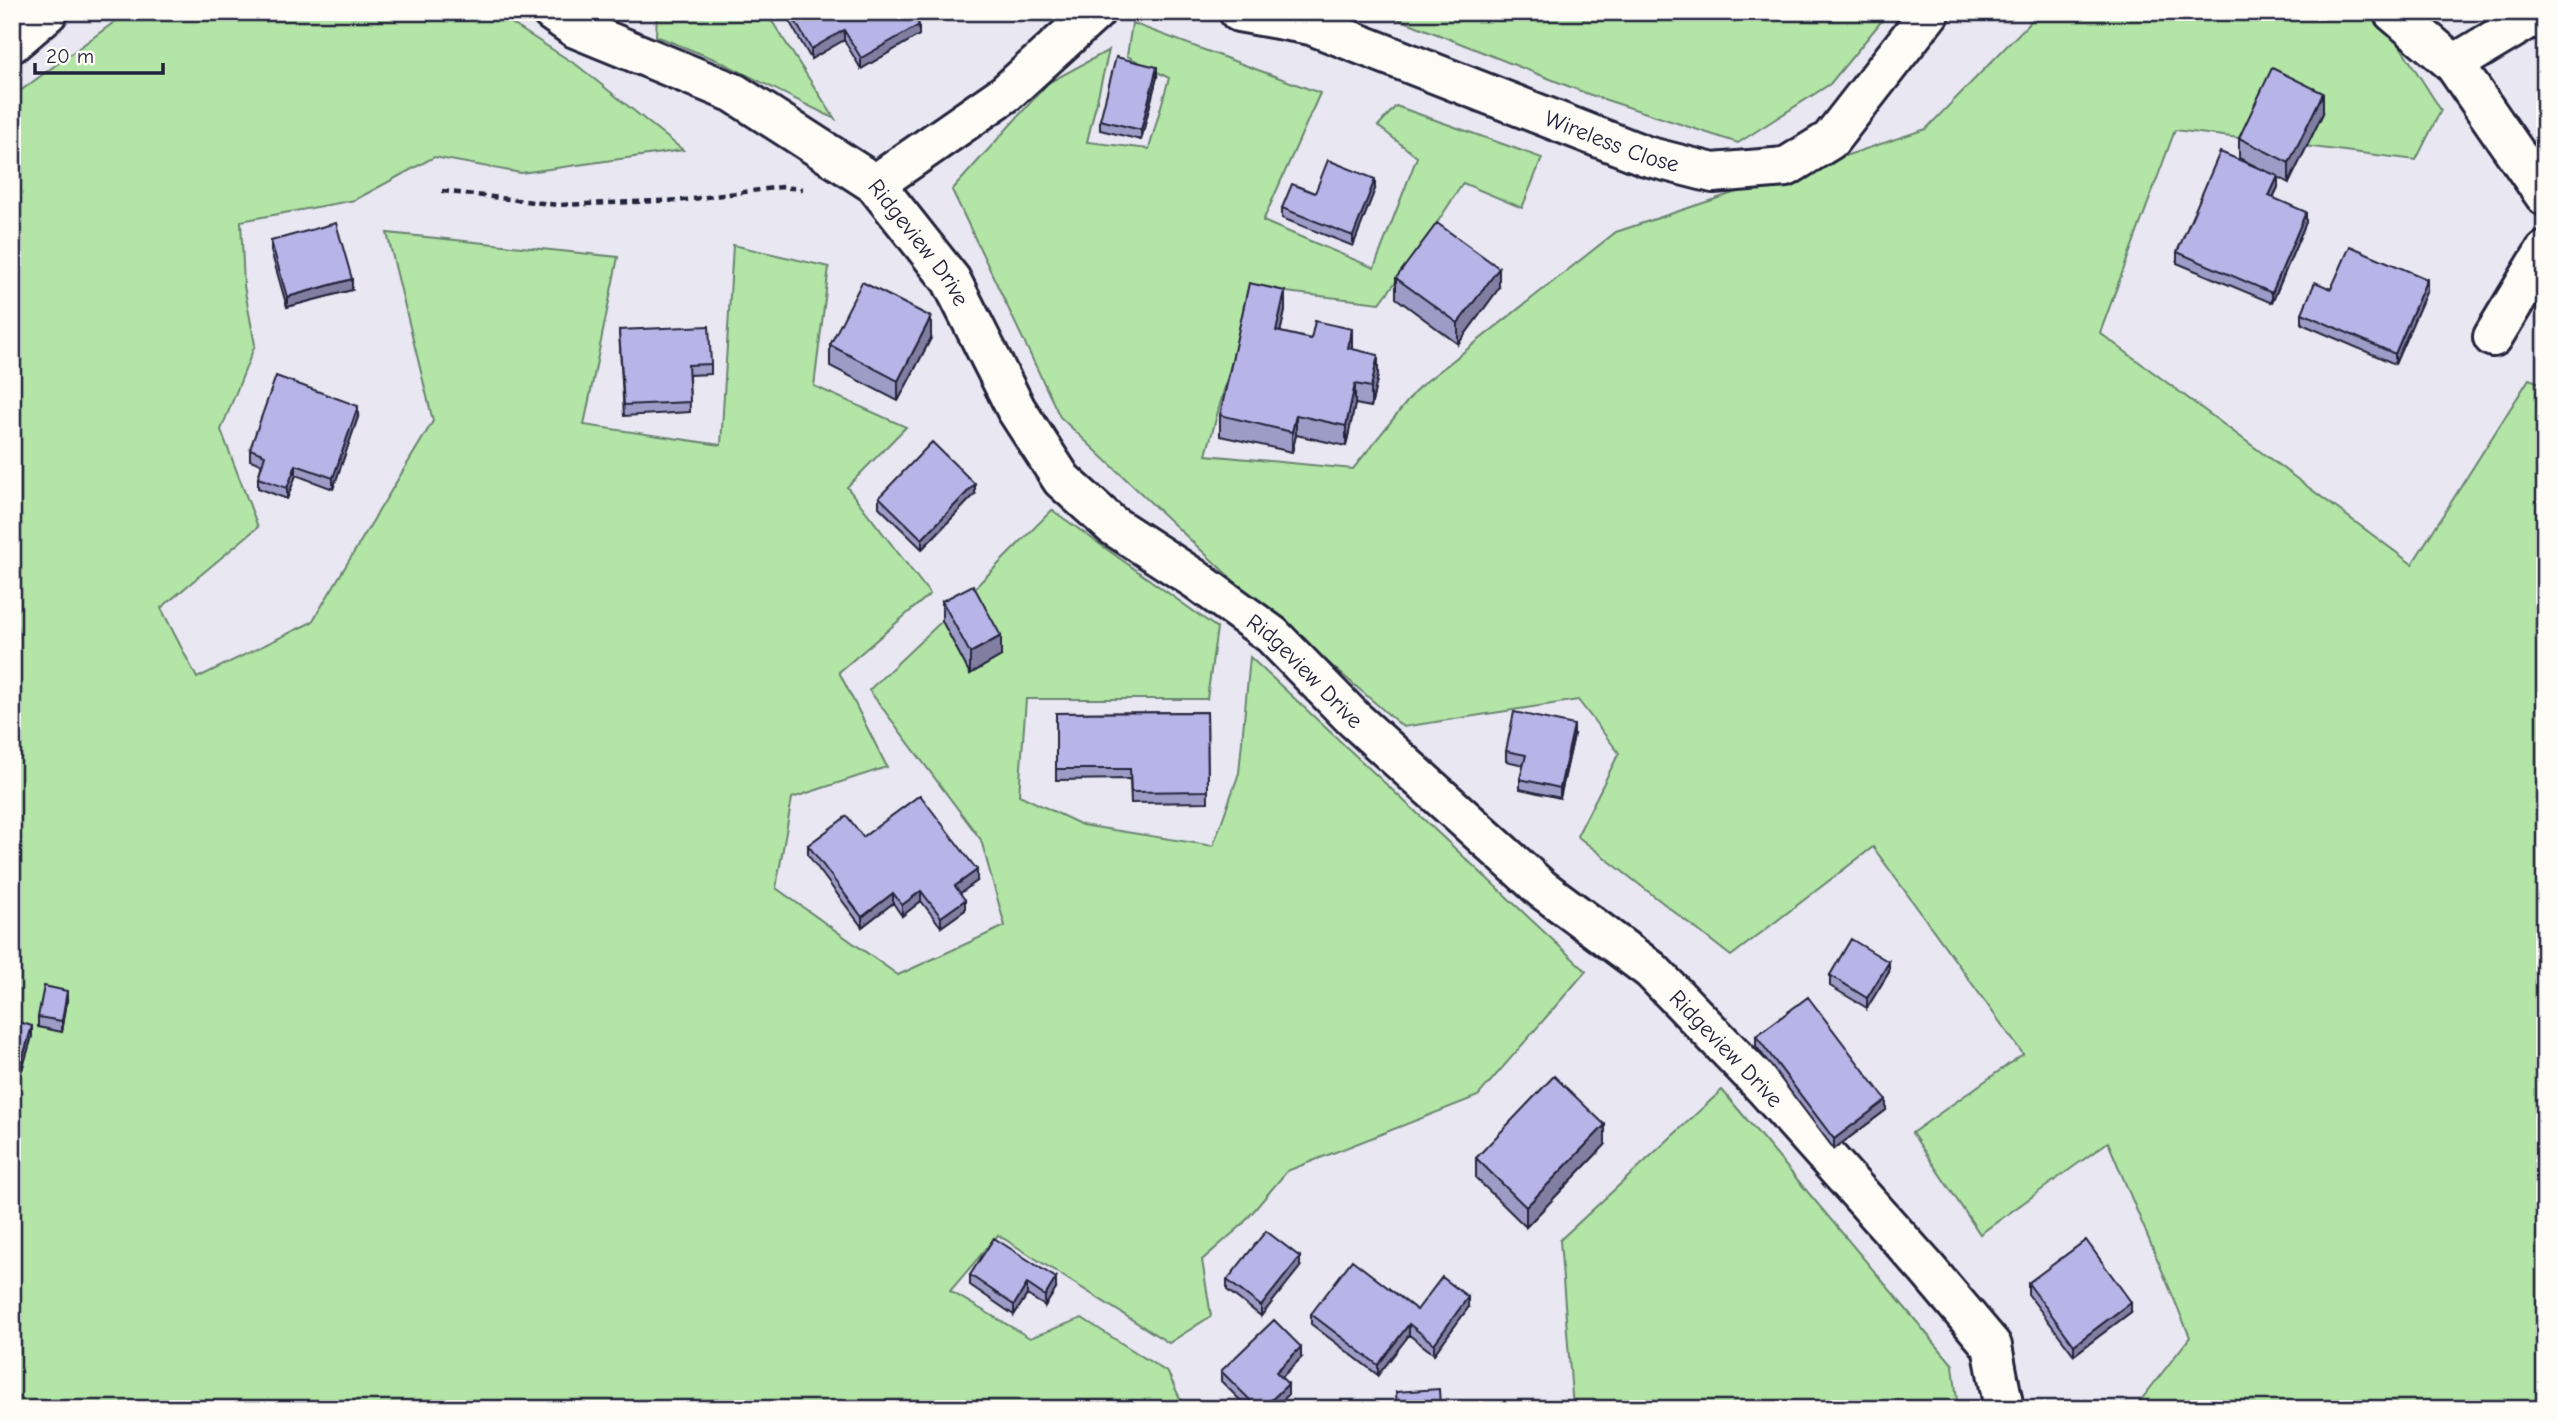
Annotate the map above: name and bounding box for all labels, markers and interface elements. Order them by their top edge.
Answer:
scale bar [35,32,163,76]
text: 20 m [46,44,94,68]
street label: Wireless Close [1541,105,1682,178]
street label: Ridgeview Drive [862,174,975,310]
street label: Ridgeview Drive [1241,608,1368,734]
street label: Ridgeview Drive [1664,984,1789,1113]

